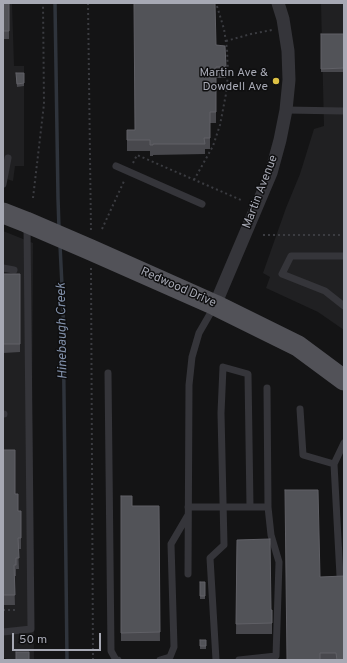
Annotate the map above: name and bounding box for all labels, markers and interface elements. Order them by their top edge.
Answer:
place label: Martin Ave & Dowdell Ave [199,67,268,95]
marker: Martin Ave & Dowdell Ave [271,76,281,86]
street label: Martin Avenue [240,153,282,231]
street label: Redwood Drive [138,265,218,311]
water label: Hinebaugh Creek [54,283,72,379]
scale bar [14,625,103,651]
text: 50 m [19,632,47,648]

